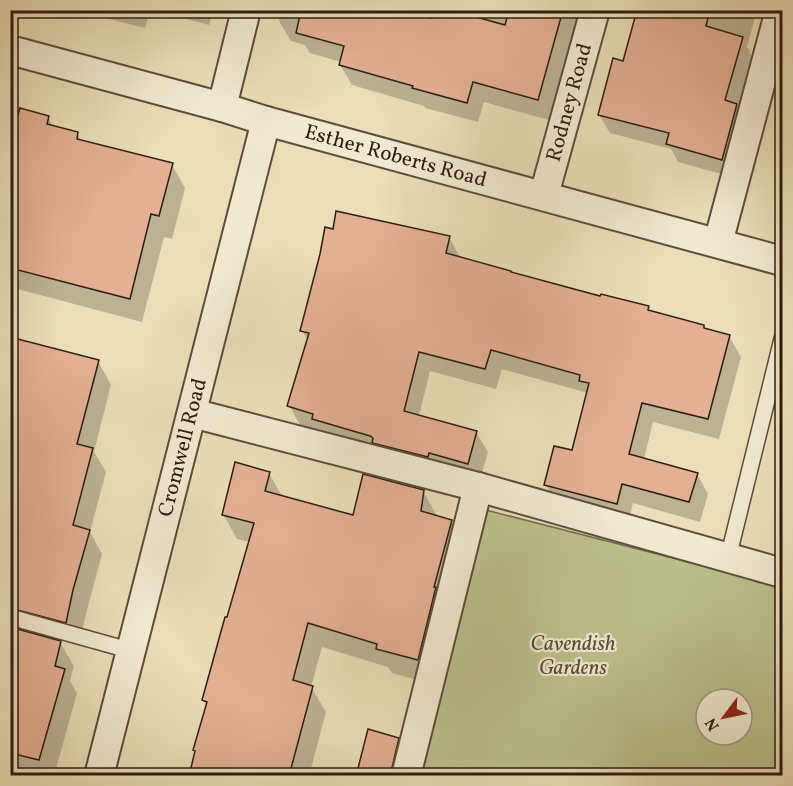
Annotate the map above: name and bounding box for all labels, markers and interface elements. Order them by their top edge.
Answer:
street label: Rodney Road [539,40,600,165]
street label: Esther Roberts Road [301,118,490,195]
street label: Cromwell Road [151,375,214,520]
park label: Cavendish Gardens [531,630,615,683]
north arrow [694,687,754,747]
text: N [700,713,725,735]

